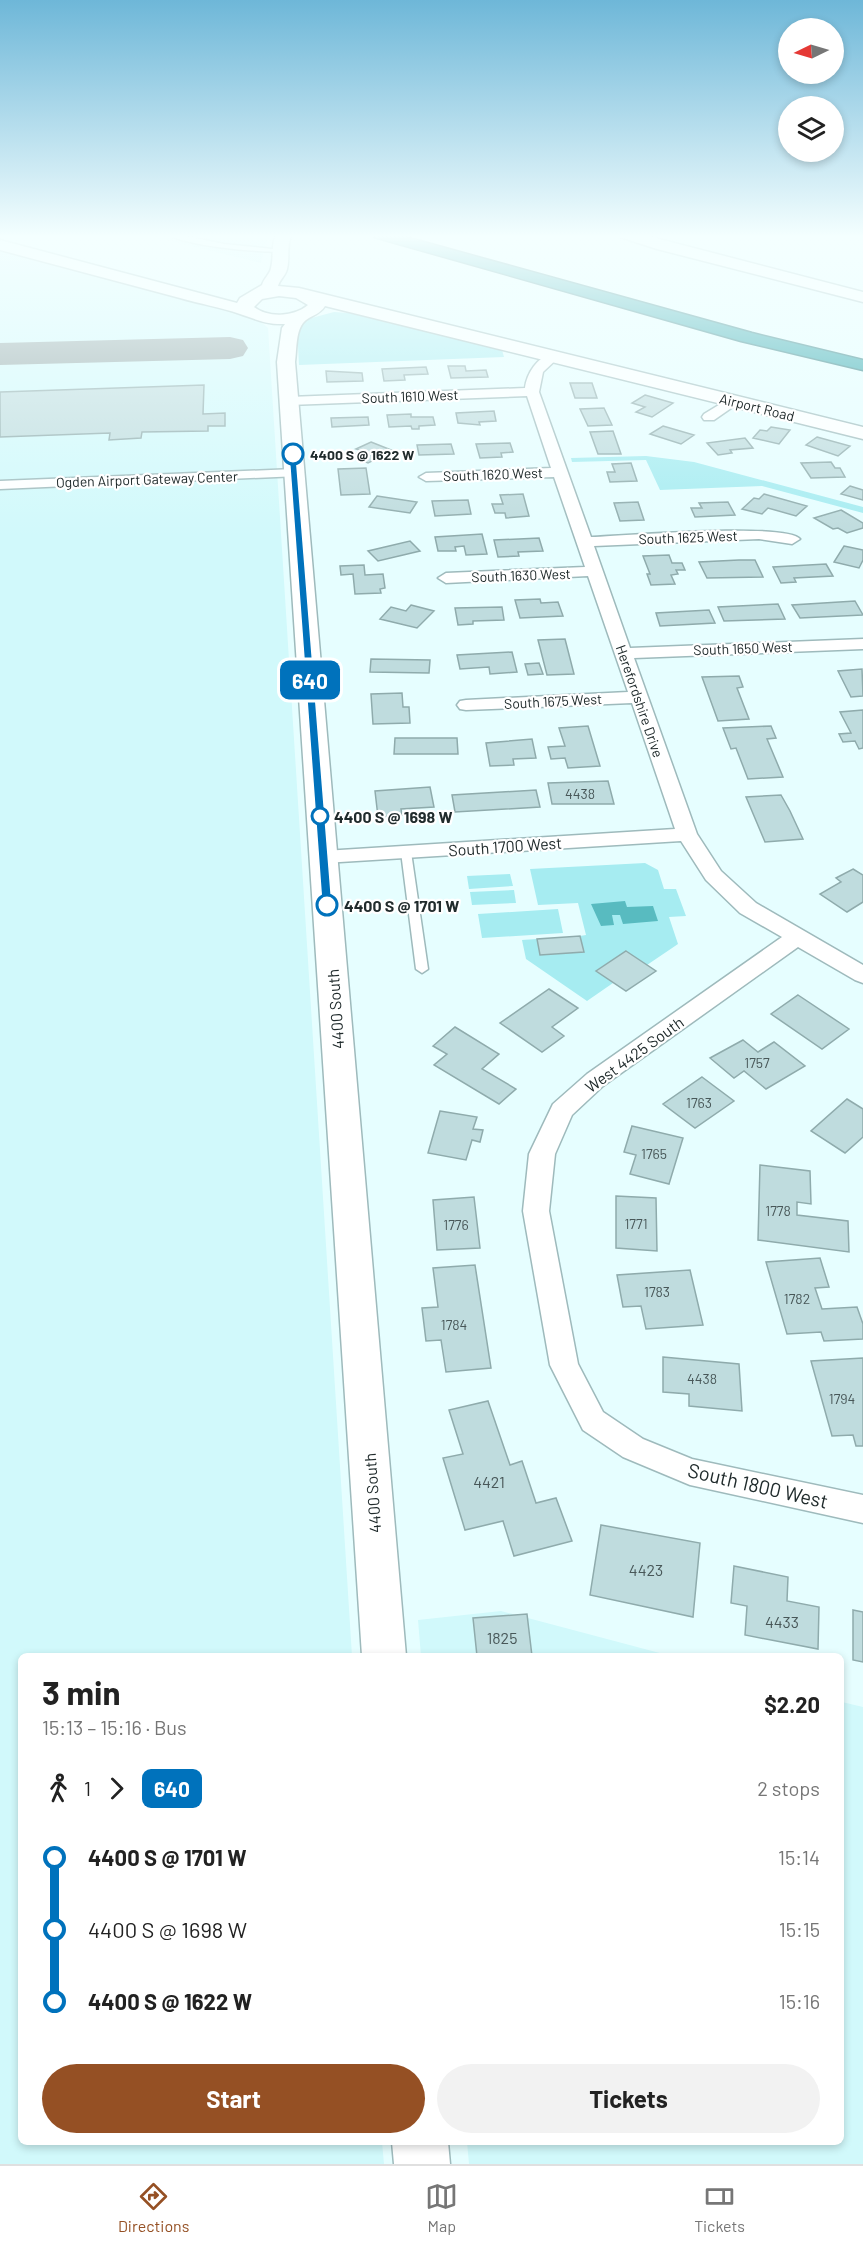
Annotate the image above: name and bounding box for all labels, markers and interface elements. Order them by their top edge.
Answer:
north arrow [778,18,844,84]
map controls [778,18,844,162]
button: layers [778,96,844,162]
street label: South 1610 West [361,386,459,406]
street label: Airport Road [718,389,796,425]
marker: 4400 S @ 1622 W [282,443,304,465]
place label: 4400 S @ 1622 W [310,446,414,463]
street label: South 1620 West [443,464,543,484]
street label: Ogden Airport Gateway Center [56,467,238,491]
street label: South 1625 West [638,527,738,547]
street label: South 1630 West [471,565,571,585]
street label: South 1650 West [693,638,793,658]
street label: Herefordshire Drive [613,642,667,760]
line badge: 640 [276,660,344,700]
text: 640 [292,668,328,693]
street label: South 1675 West [503,690,603,712]
house number: 4438 [565,785,595,802]
marker: 4400 S @ 1698 W [311,807,329,825]
place label: 4400 S @ 1698 W [334,807,452,826]
street label: South 1700 West [448,833,562,859]
marker: 4400 S @ 1701 W [316,894,338,916]
place label: 4400 S @ 1701 W [344,896,459,915]
street label: 4400 South [323,968,347,1050]
street label: West 4425 South [581,1012,687,1096]
house number: 1757 [744,1054,770,1071]
house number: 1763 [686,1094,712,1111]
house number: 1765 [641,1145,667,1162]
house number: 1778 [765,1202,791,1219]
house number: 1771 [624,1215,648,1232]
house number: 1776 [443,1216,469,1233]
house number: 1783 [644,1283,670,1300]
house number: 1782 [784,1290,810,1307]
house number: 1784 [441,1316,467,1333]
house number: 4438 [687,1370,717,1387]
house number: 1794 [829,1390,855,1407]
street label: 4400 South [360,1452,384,1534]
street label: South 1800 West [685,1457,831,1513]
house number: 4421 [473,1472,505,1491]
house number: 4423 [629,1560,663,1579]
house number: 4433 [765,1612,799,1631]
house number: 1825 [487,1628,517,1647]
text: 3 min [42,1672,120,1712]
text: $2.20 [764,1691,820,1717]
text: 15:13 – 15:16 · Bus [42,1715,187,1739]
icon: walk [42,1772,75,1805]
icon: forward [100,1772,133,1805]
text: 1 [84,1776,91,1800]
text: 640 [154,1776,190,1801]
text: 2 stops [757,1776,820,1800]
text: 4400 S @ 1701 W [88,1844,247,1870]
text: 15:14 [778,1845,820,1869]
text: 4400 S @ 1698 W [88,1916,247,1942]
text: 15:15 [779,1917,820,1941]
text: 4400 S @ 1622 W [88,1988,252,2014]
text: 15:16 [779,1989,820,2013]
button: Start [42,2064,425,2133]
button: Tickets [437,2064,820,2133]
tab: Directions [118,2180,189,2235]
tab: Map [425,2180,458,2235]
tab: Tickets [694,2180,745,2235]

